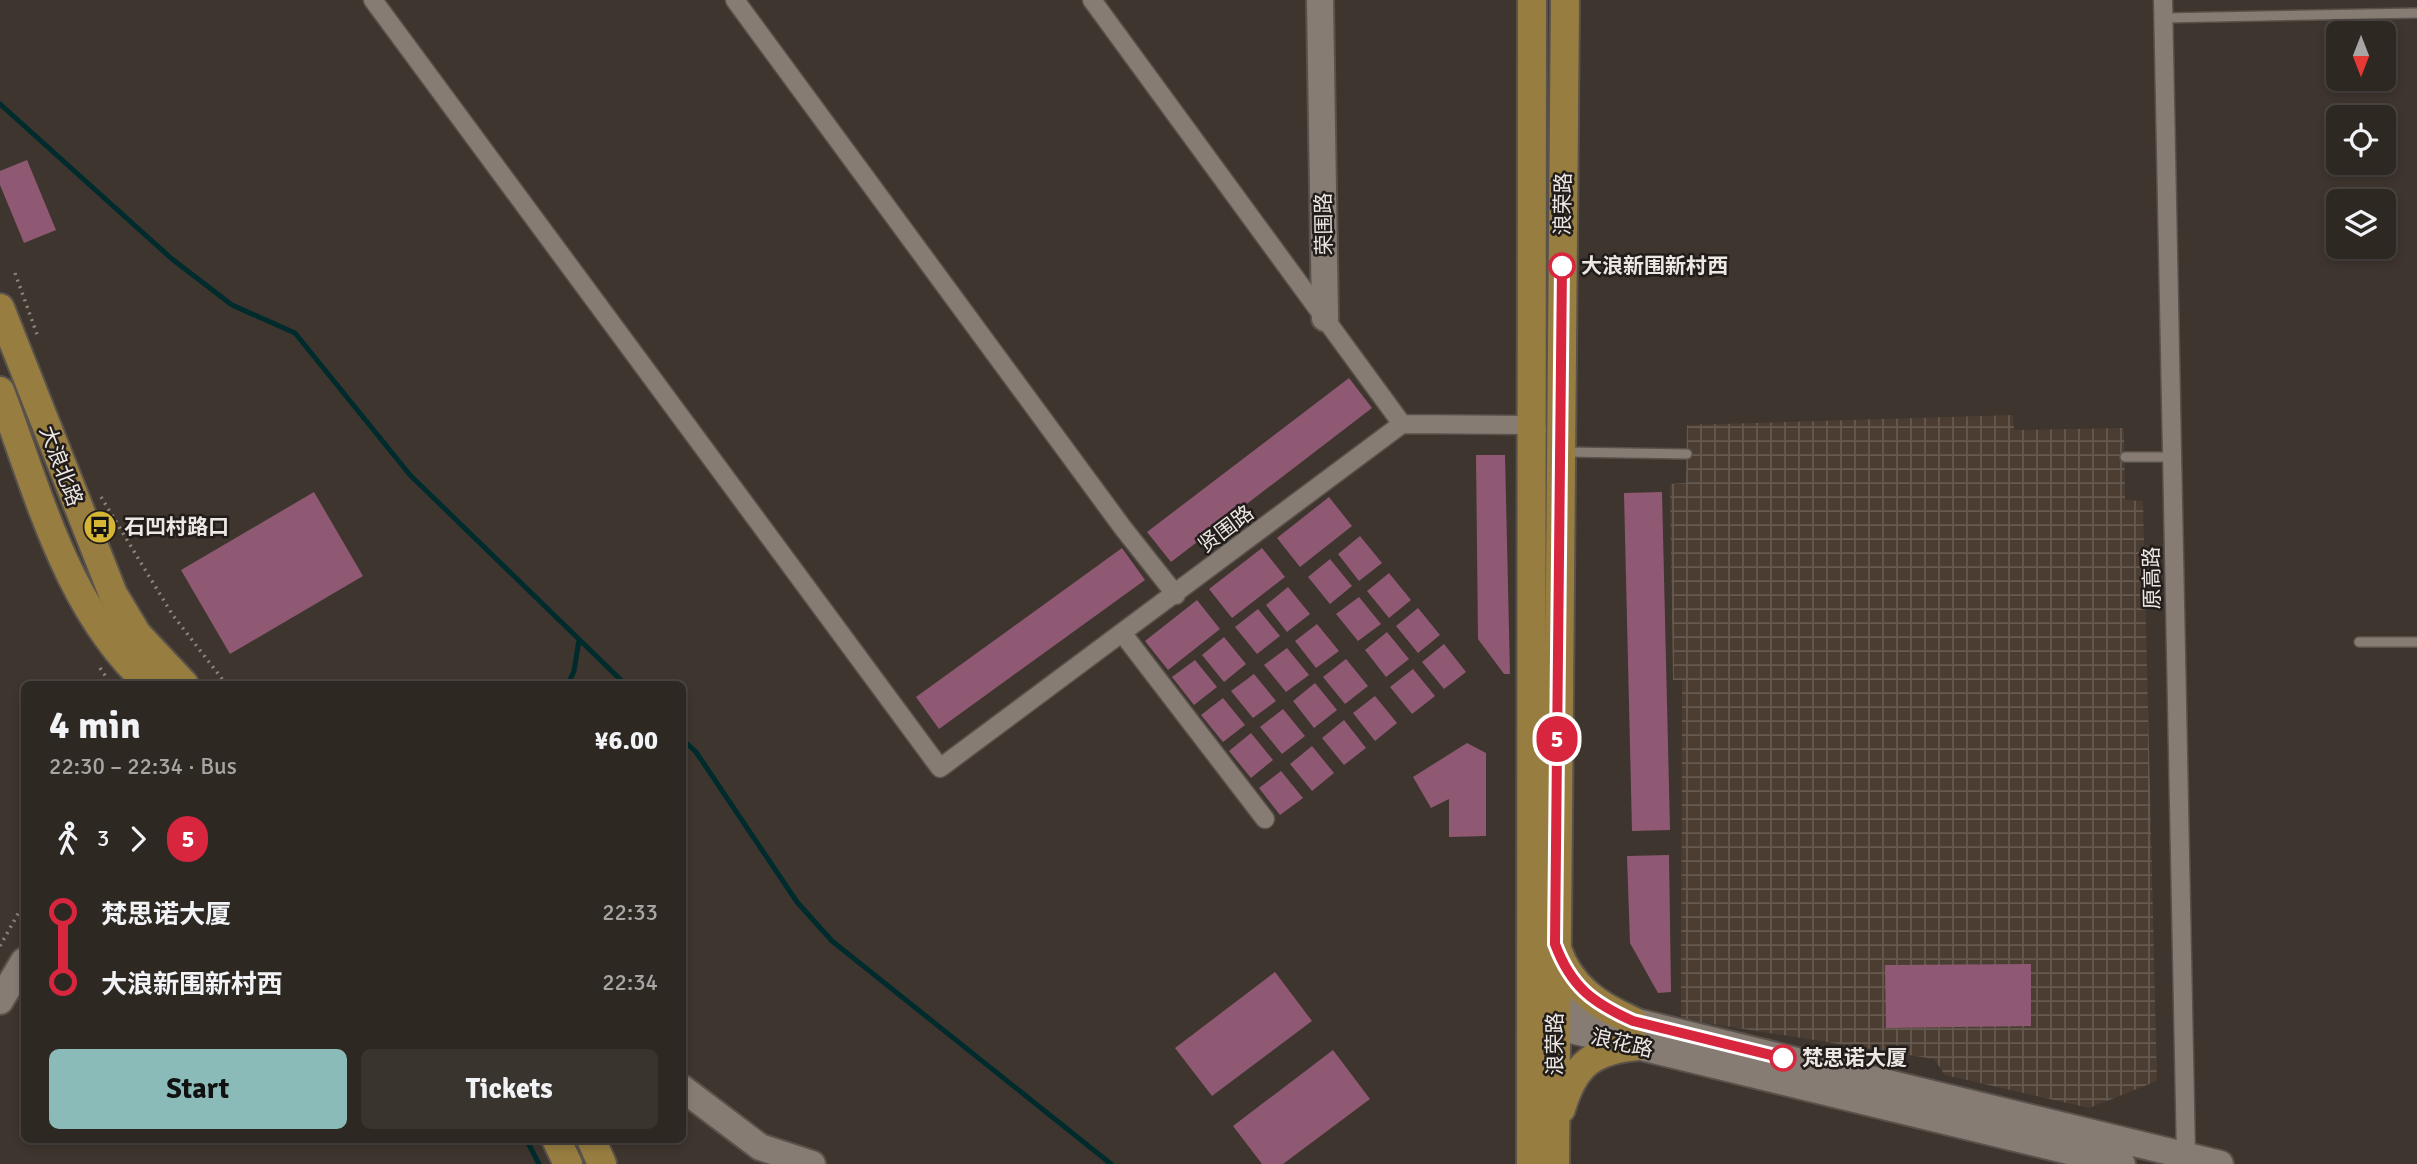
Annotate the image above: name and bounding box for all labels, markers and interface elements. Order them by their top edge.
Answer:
north arrow [2326,21,2396,91]
map controls [2326,21,2396,259]
button: locate [2326,105,2396,175]
street label: 浪荣路 [1549,172,1577,236]
button: layers [2326,189,2396,259]
street label: 荣围路 [1310,192,1338,256]
marker: 大浪新围新村西 [1549,253,1575,279]
place label: 大浪新围新村西 [1581,253,1728,279]
street label: 大浪北路 [34,422,88,510]
street label: 贤围路 [1193,500,1259,558]
bus stop icon: 石凹村路口 [81,508,119,546]
place label: 石凹村路口 [124,514,229,540]
street label: 原高路 [2138,546,2166,610]
text: 4 min [49,702,141,749]
line badge: 5 [1534,716,1580,762]
text: 5 [1551,724,1563,754]
text: ¥6.00 [594,725,658,757]
text: 22:30 – 22:34 · Bus [49,752,237,781]
icon: walk [49,820,87,858]
icon: forward [119,820,157,858]
text: 3 [97,824,109,853]
text: 5 [181,824,194,854]
text: 22:33 [602,898,658,927]
text: 梵思诺大厦 [101,899,231,931]
text: 22:34 [602,968,658,997]
text: 大浪新围新村西 [101,969,283,1001]
street label: 浪荣路 [1542,1013,1568,1076]
street label: 浪花路 [1588,1023,1656,1063]
marker: 梵思诺大厦 [1770,1045,1796,1071]
place label: 梵思诺大厦 [1802,1045,1907,1071]
button: Start [49,1049,347,1129]
button: Tickets [361,1049,658,1129]

